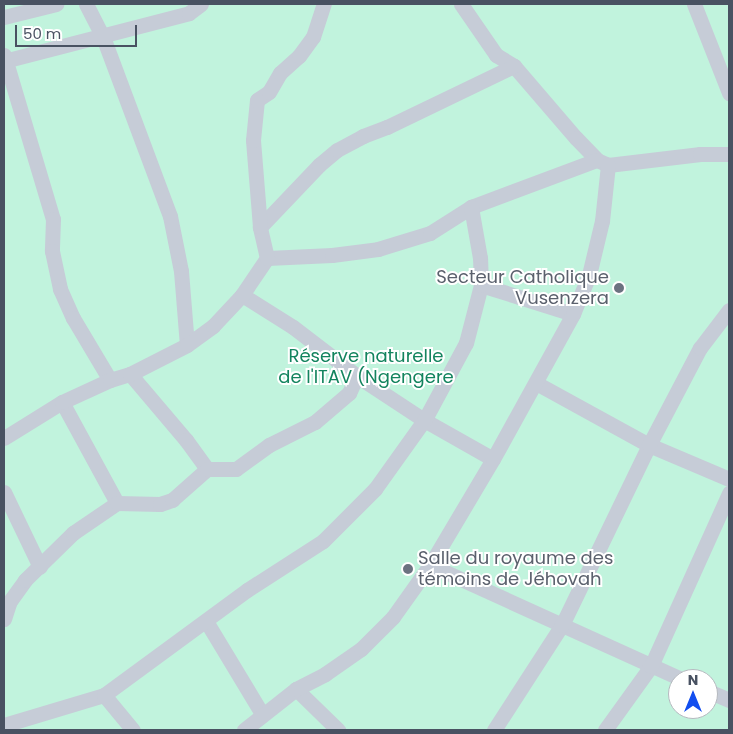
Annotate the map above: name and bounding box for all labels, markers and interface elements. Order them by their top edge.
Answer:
scale bar [18,15,140,47]
text: 50 m [23,23,61,44]
place label: Secteur Catholique Vusenzera [436,267,609,310]
marker: Secteur Catholique Vusenzera [613,282,625,294]
park label: Réserve naturelle de l'ITAV (Ngengere [278,346,454,388]
place label: Salle du royaume des témoins de Jéhovah [418,548,613,590]
marker: Salle du royaume des témoins de Jéhovah [402,563,414,575]
north arrow [668,669,718,719]
text: N [688,670,698,690]

